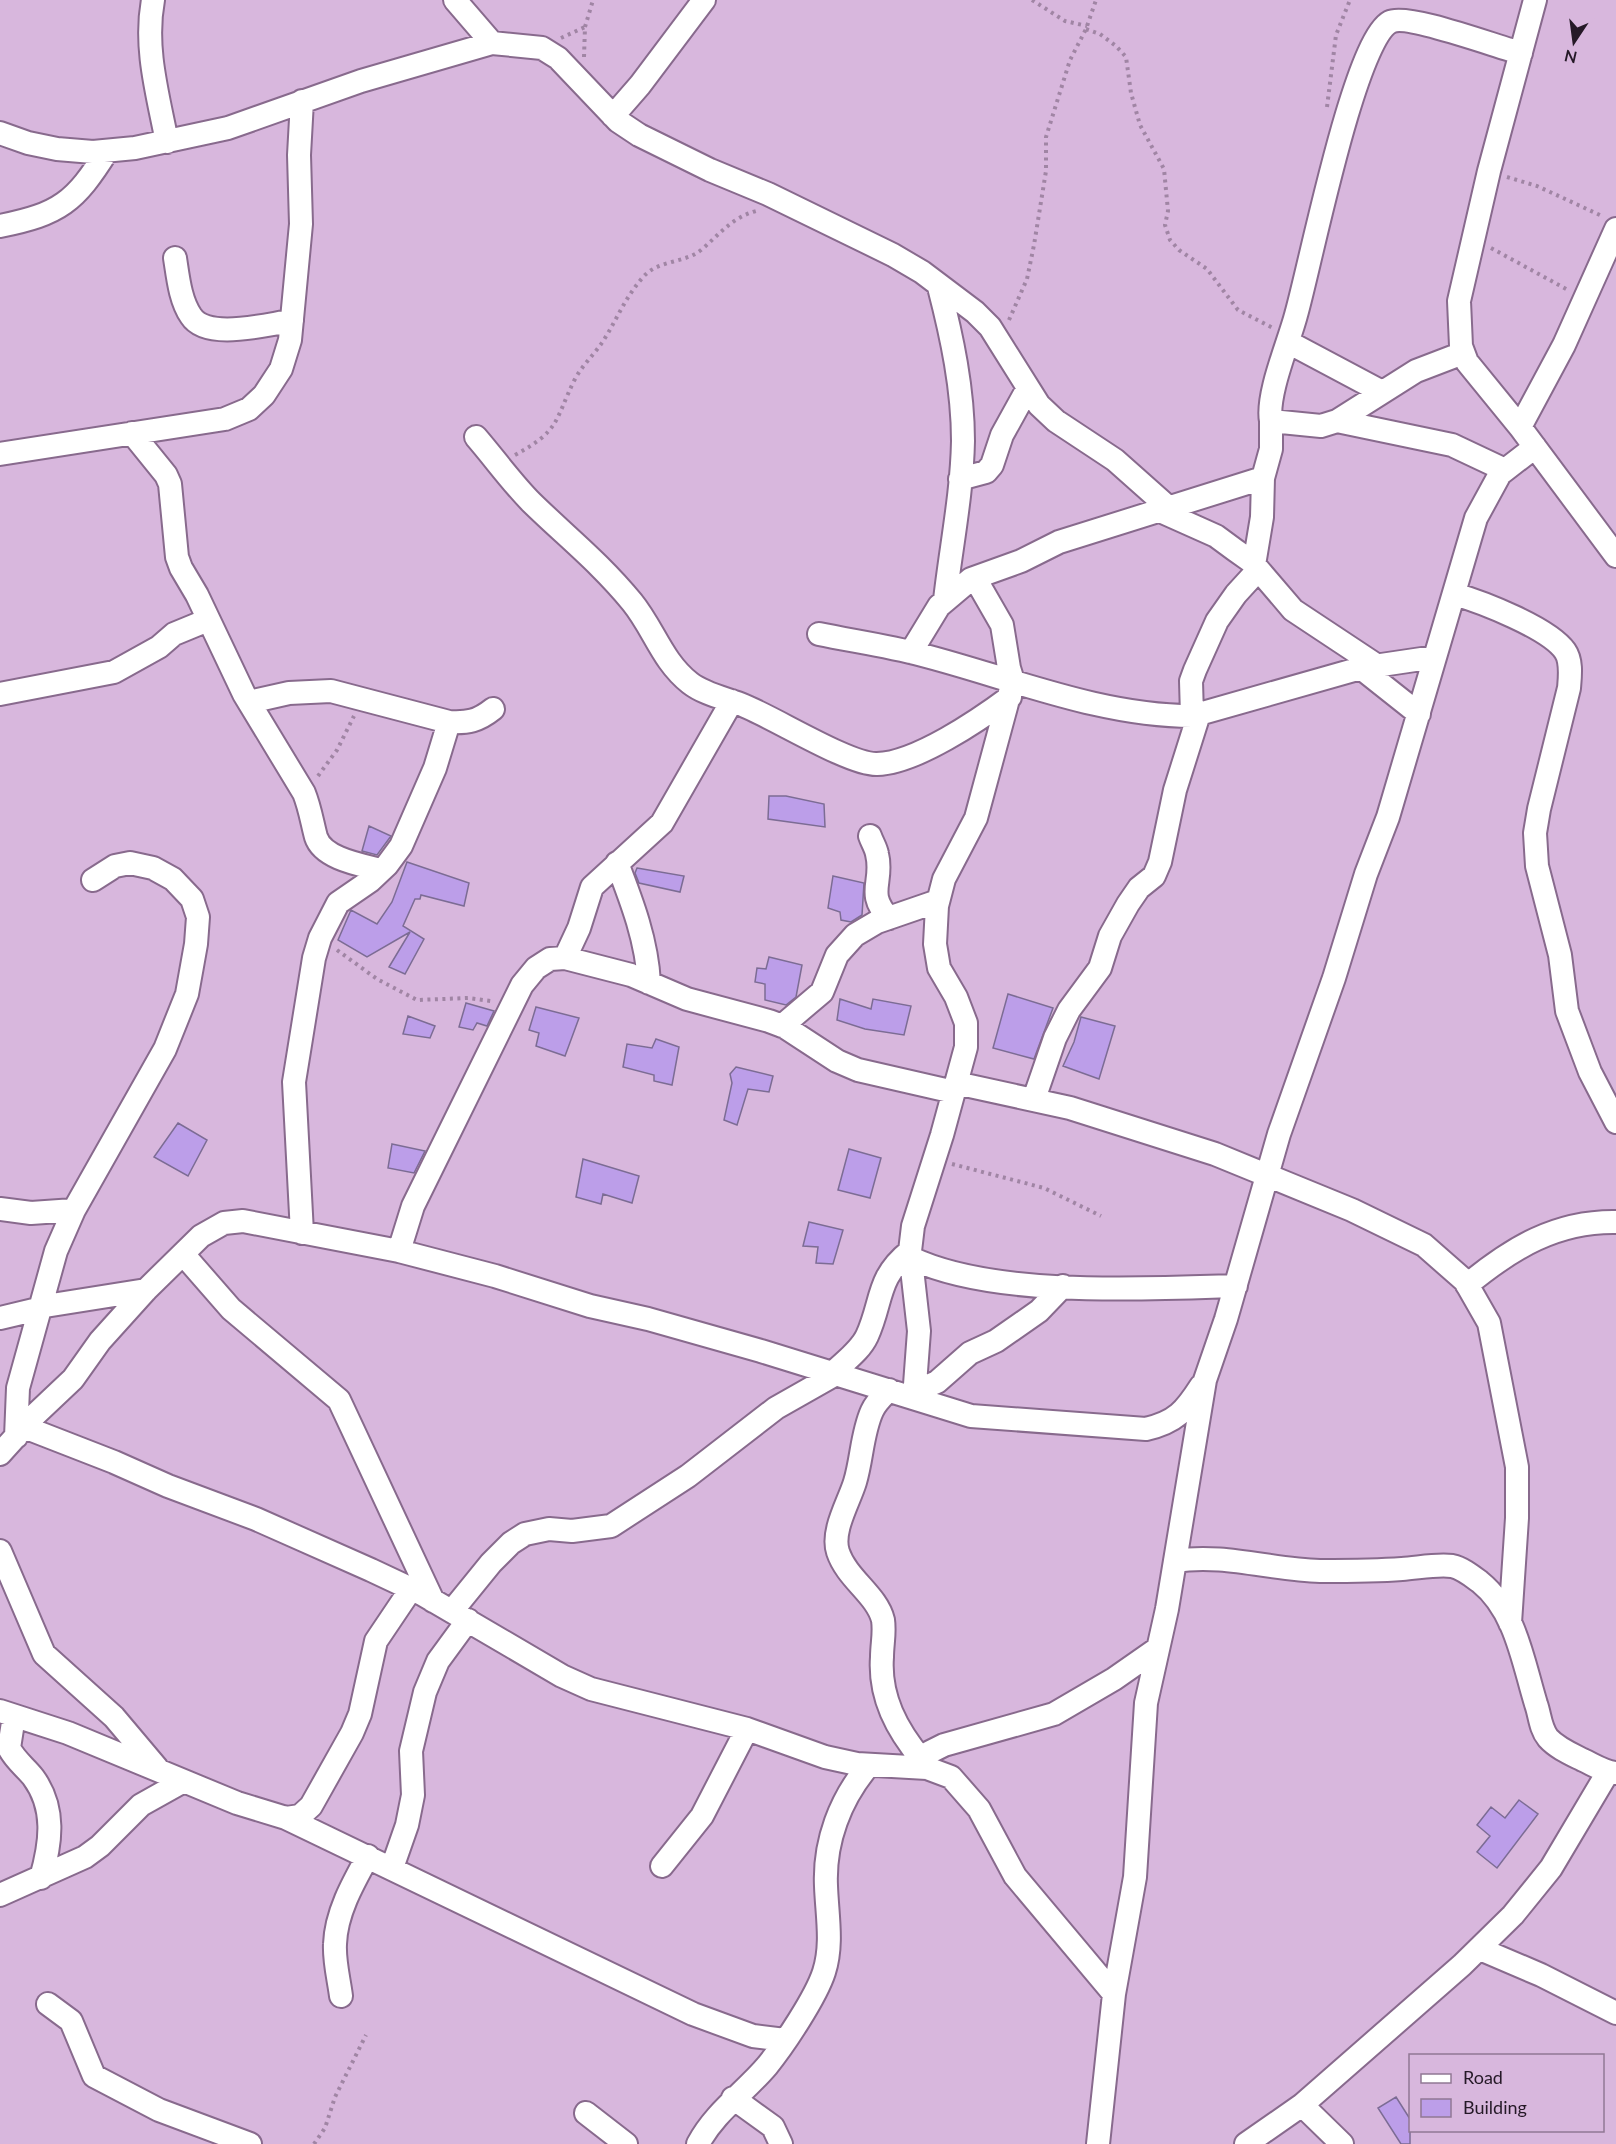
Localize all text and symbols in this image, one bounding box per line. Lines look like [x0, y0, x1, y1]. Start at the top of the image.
north arrow [1544, 12, 1604, 72]
text: N [1562, 46, 1579, 68]
legend [1409, 2054, 1604, 2132]
text: Road [1463, 2066, 1503, 2088]
text: Building [1463, 2096, 1527, 2118]

